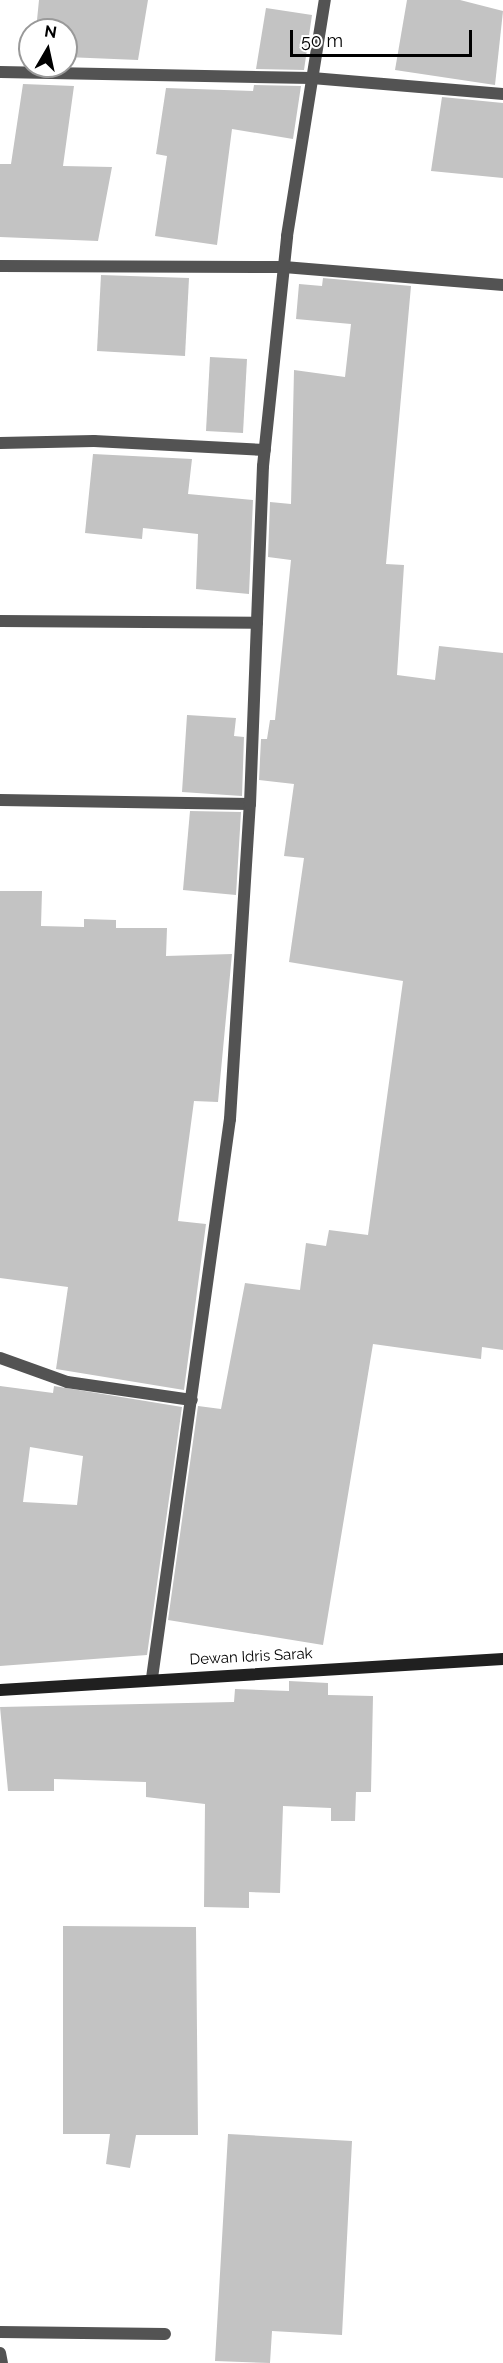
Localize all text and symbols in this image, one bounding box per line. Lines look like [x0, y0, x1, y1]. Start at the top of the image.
north arrow [18, 18, 78, 78]
scale bar [293, 18, 474, 56]
text: N [43, 21, 58, 42]
text: 50 m [301, 30, 343, 51]
street label: Dewan Idris Sarak [189, 1645, 313, 1669]

